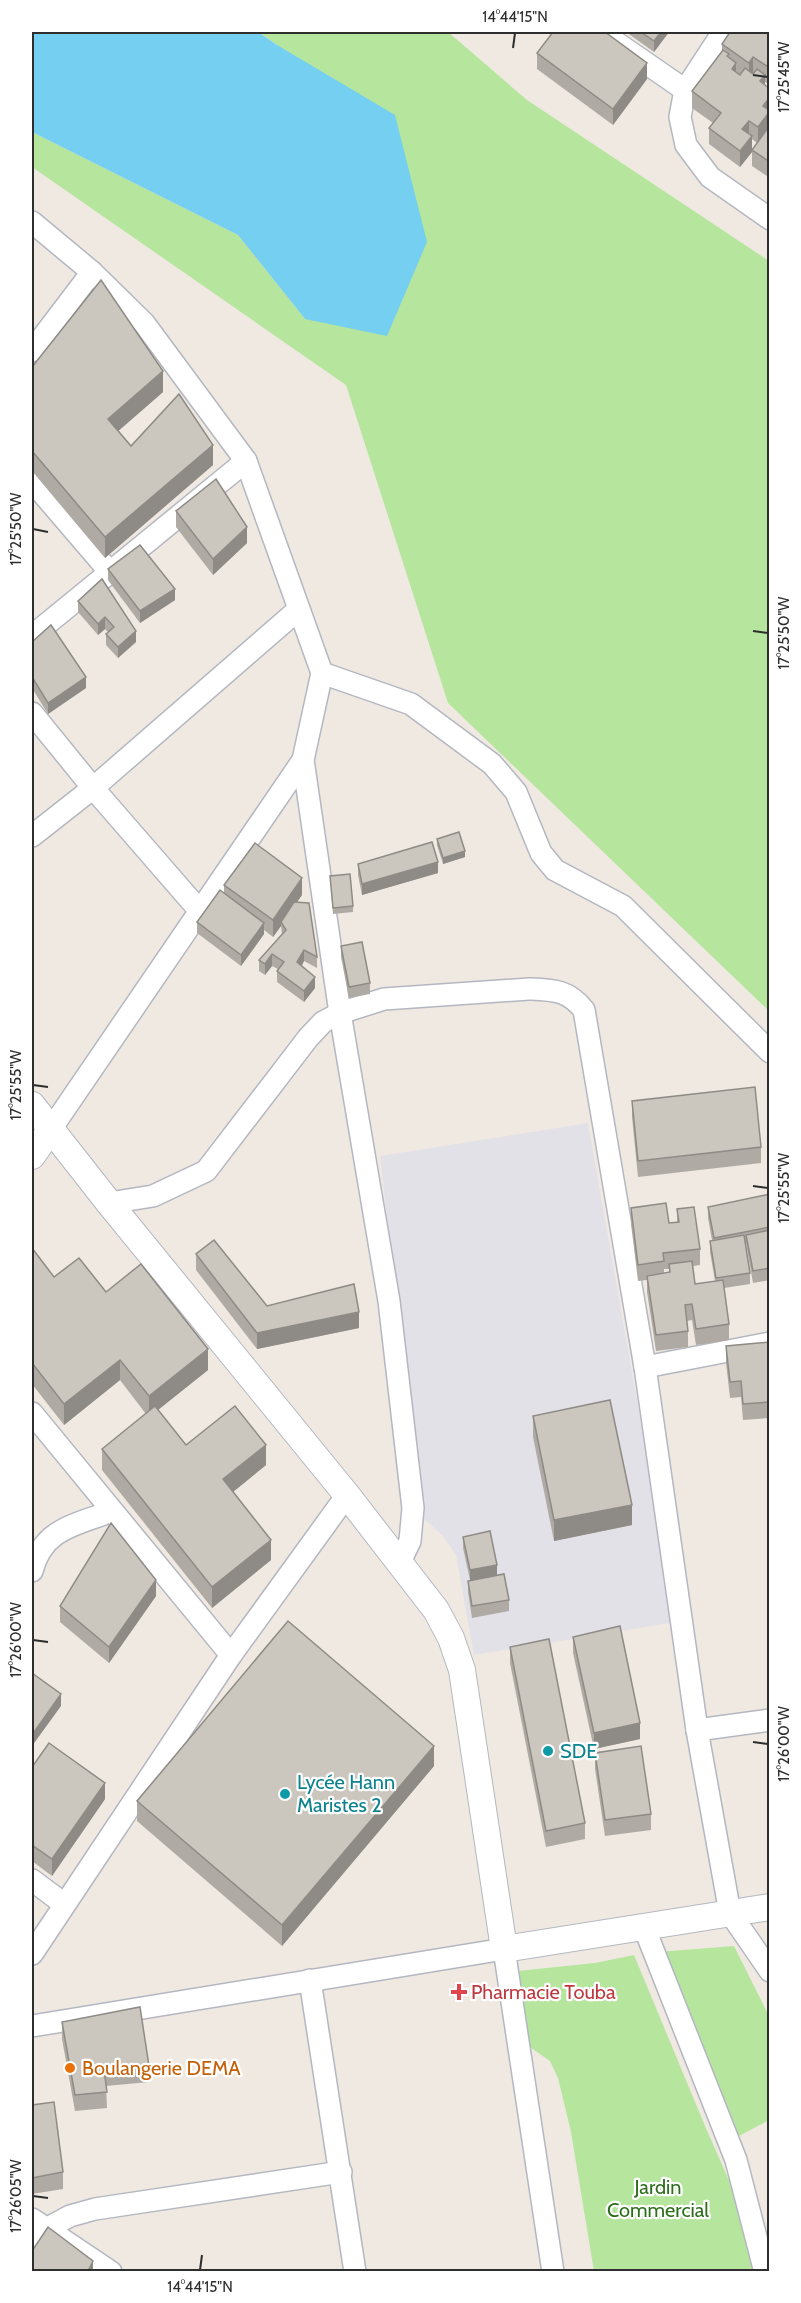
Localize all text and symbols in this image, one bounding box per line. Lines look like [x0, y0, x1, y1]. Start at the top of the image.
text: 14°44'15"N [482, 8, 548, 26]
text: 17°25'45"W [775, 41, 793, 112]
text: 17°25'50"W [7, 492, 25, 565]
text: 17°25'50"W [775, 596, 793, 669]
text: 17°25'55"W [7, 1049, 25, 1120]
text: 17°25'55"W [775, 1152, 793, 1223]
text: 17°26'00"W [7, 1601, 25, 1678]
text: 17°26'00"W [775, 1705, 793, 1782]
place label: SDE [560, 1739, 597, 1763]
marker: SDE [541, 1744, 555, 1758]
place label: Lycée Hann Maristes 2 [297, 1770, 395, 1817]
marker: Lycée Hann Maristes 2 [278, 1787, 292, 1801]
place label: Pharmacie Touba [471, 1980, 616, 2004]
marker: Pharmacie Touba [452, 1985, 466, 1999]
place label: Boulangerie DEMA [82, 2056, 241, 2080]
marker: Boulangerie DEMA [63, 2061, 77, 2075]
text: 17°26'05"W [7, 2159, 25, 2233]
park label: Jardin Commercial [607, 2175, 709, 2222]
text: 14°44'15"N [167, 2278, 233, 2296]

